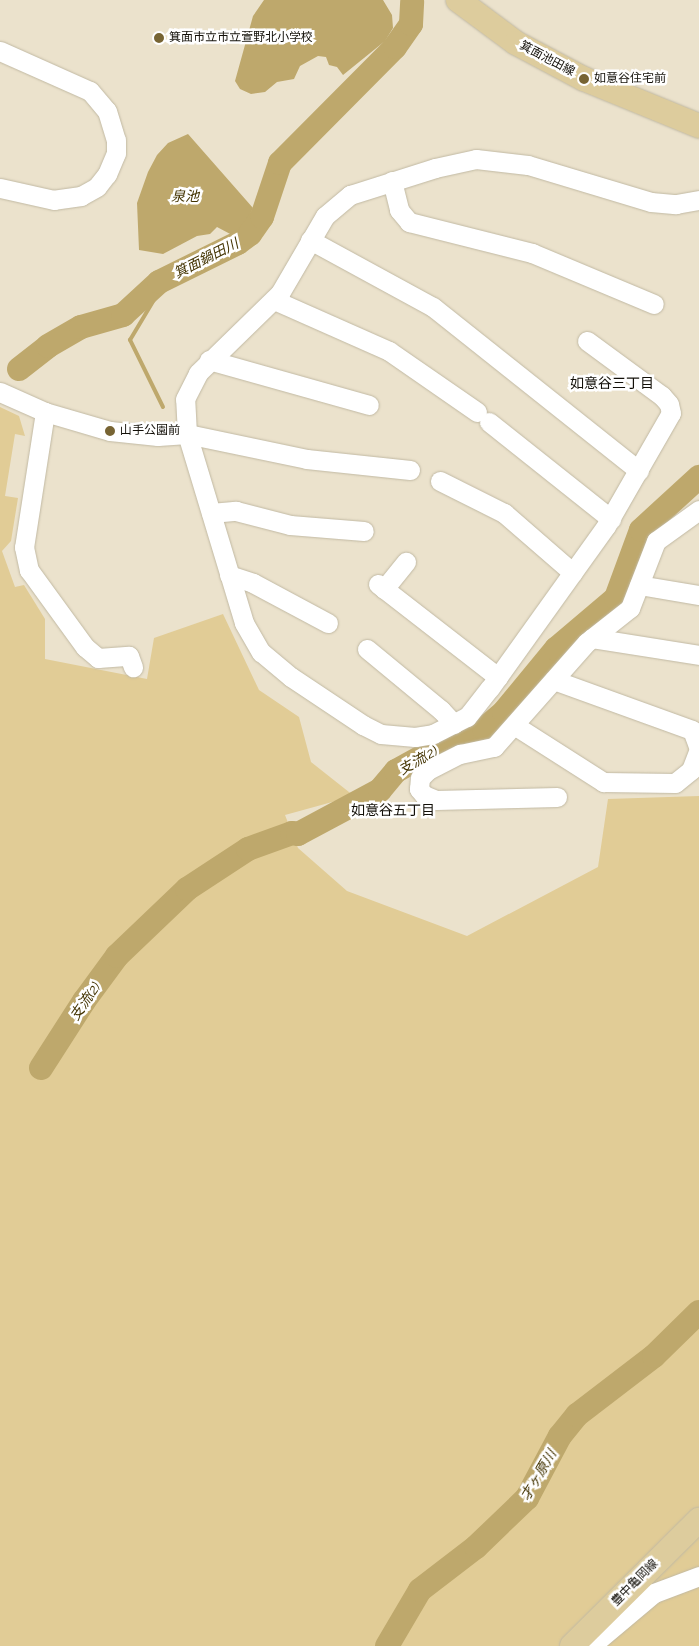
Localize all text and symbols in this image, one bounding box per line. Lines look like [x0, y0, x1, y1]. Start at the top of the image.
place label: 箕面市立市立萱野北小学校 [169, 31, 313, 45]
marker: 箕面市立市立萱野北小学校 [153, 32, 165, 44]
street label: 箕面池田線 [517, 39, 577, 79]
place label: 如意谷住宅前 [594, 72, 666, 86]
marker: 如意谷住宅前 [578, 73, 590, 85]
water label: 泉池 [171, 188, 199, 204]
water label: 箕面鍋田川 [171, 235, 241, 281]
district label: 如意谷三丁目 [570, 375, 654, 391]
place label: 山手公園前 [120, 424, 180, 438]
marker: 山手公園前 [104, 425, 116, 437]
water label: 支流(2) [395, 742, 441, 778]
district label: 如意谷五丁目 [351, 802, 435, 818]
water label: 支流(2) [66, 979, 104, 1023]
water label: 才ヶ原川 [516, 1447, 560, 1503]
street label: 豊中亀岡線 [609, 1557, 661, 1609]

